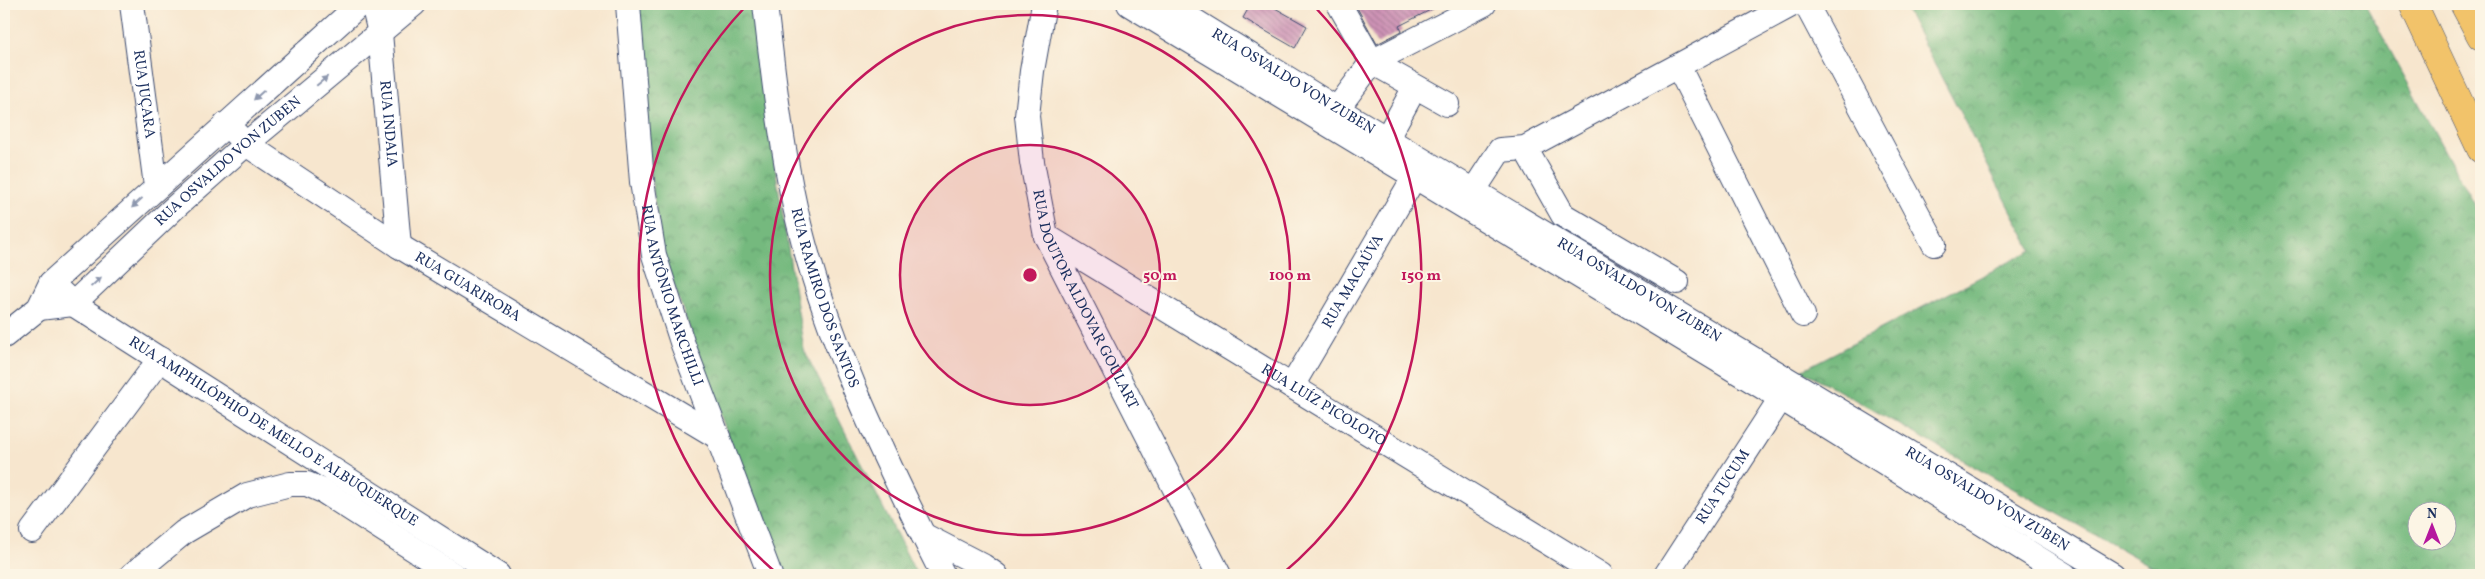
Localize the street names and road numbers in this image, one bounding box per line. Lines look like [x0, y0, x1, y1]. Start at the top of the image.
street label: RUA OSVALDO VON ZUBEN [1207, 23, 1379, 140]
street label: RUA JUÇARA [128, 49, 160, 140]
street label: RUA INDAIA [374, 80, 402, 168]
street label: RUA OSVALDO VON ZUBEN [150, 92, 306, 231]
street label: RUA DOUTOR ALDOVAR GOULART [1027, 188, 1143, 413]
street label: RUA ANTÔNIO MARCHILLI [635, 203, 708, 389]
street label: RUA RAMIRO DOS SANTOS [785, 206, 864, 391]
street label: RUA MACAÚVA [1317, 230, 1389, 333]
street label: RUA OSVALDO VON ZUBEN [1553, 233, 1725, 348]
street label: RUA GUARIROBA [410, 247, 525, 327]
street label: RUA AMPHILÓPHIO DE MELLO E ALBUQUERQUE [124, 332, 422, 532]
street label: RUA LUÍZ PICOLOTO [1257, 359, 1390, 452]
street label: RUA OSVALDO VON ZUBEN [1901, 442, 2073, 557]
street label: RUA TUCUM [1691, 445, 1755, 529]

